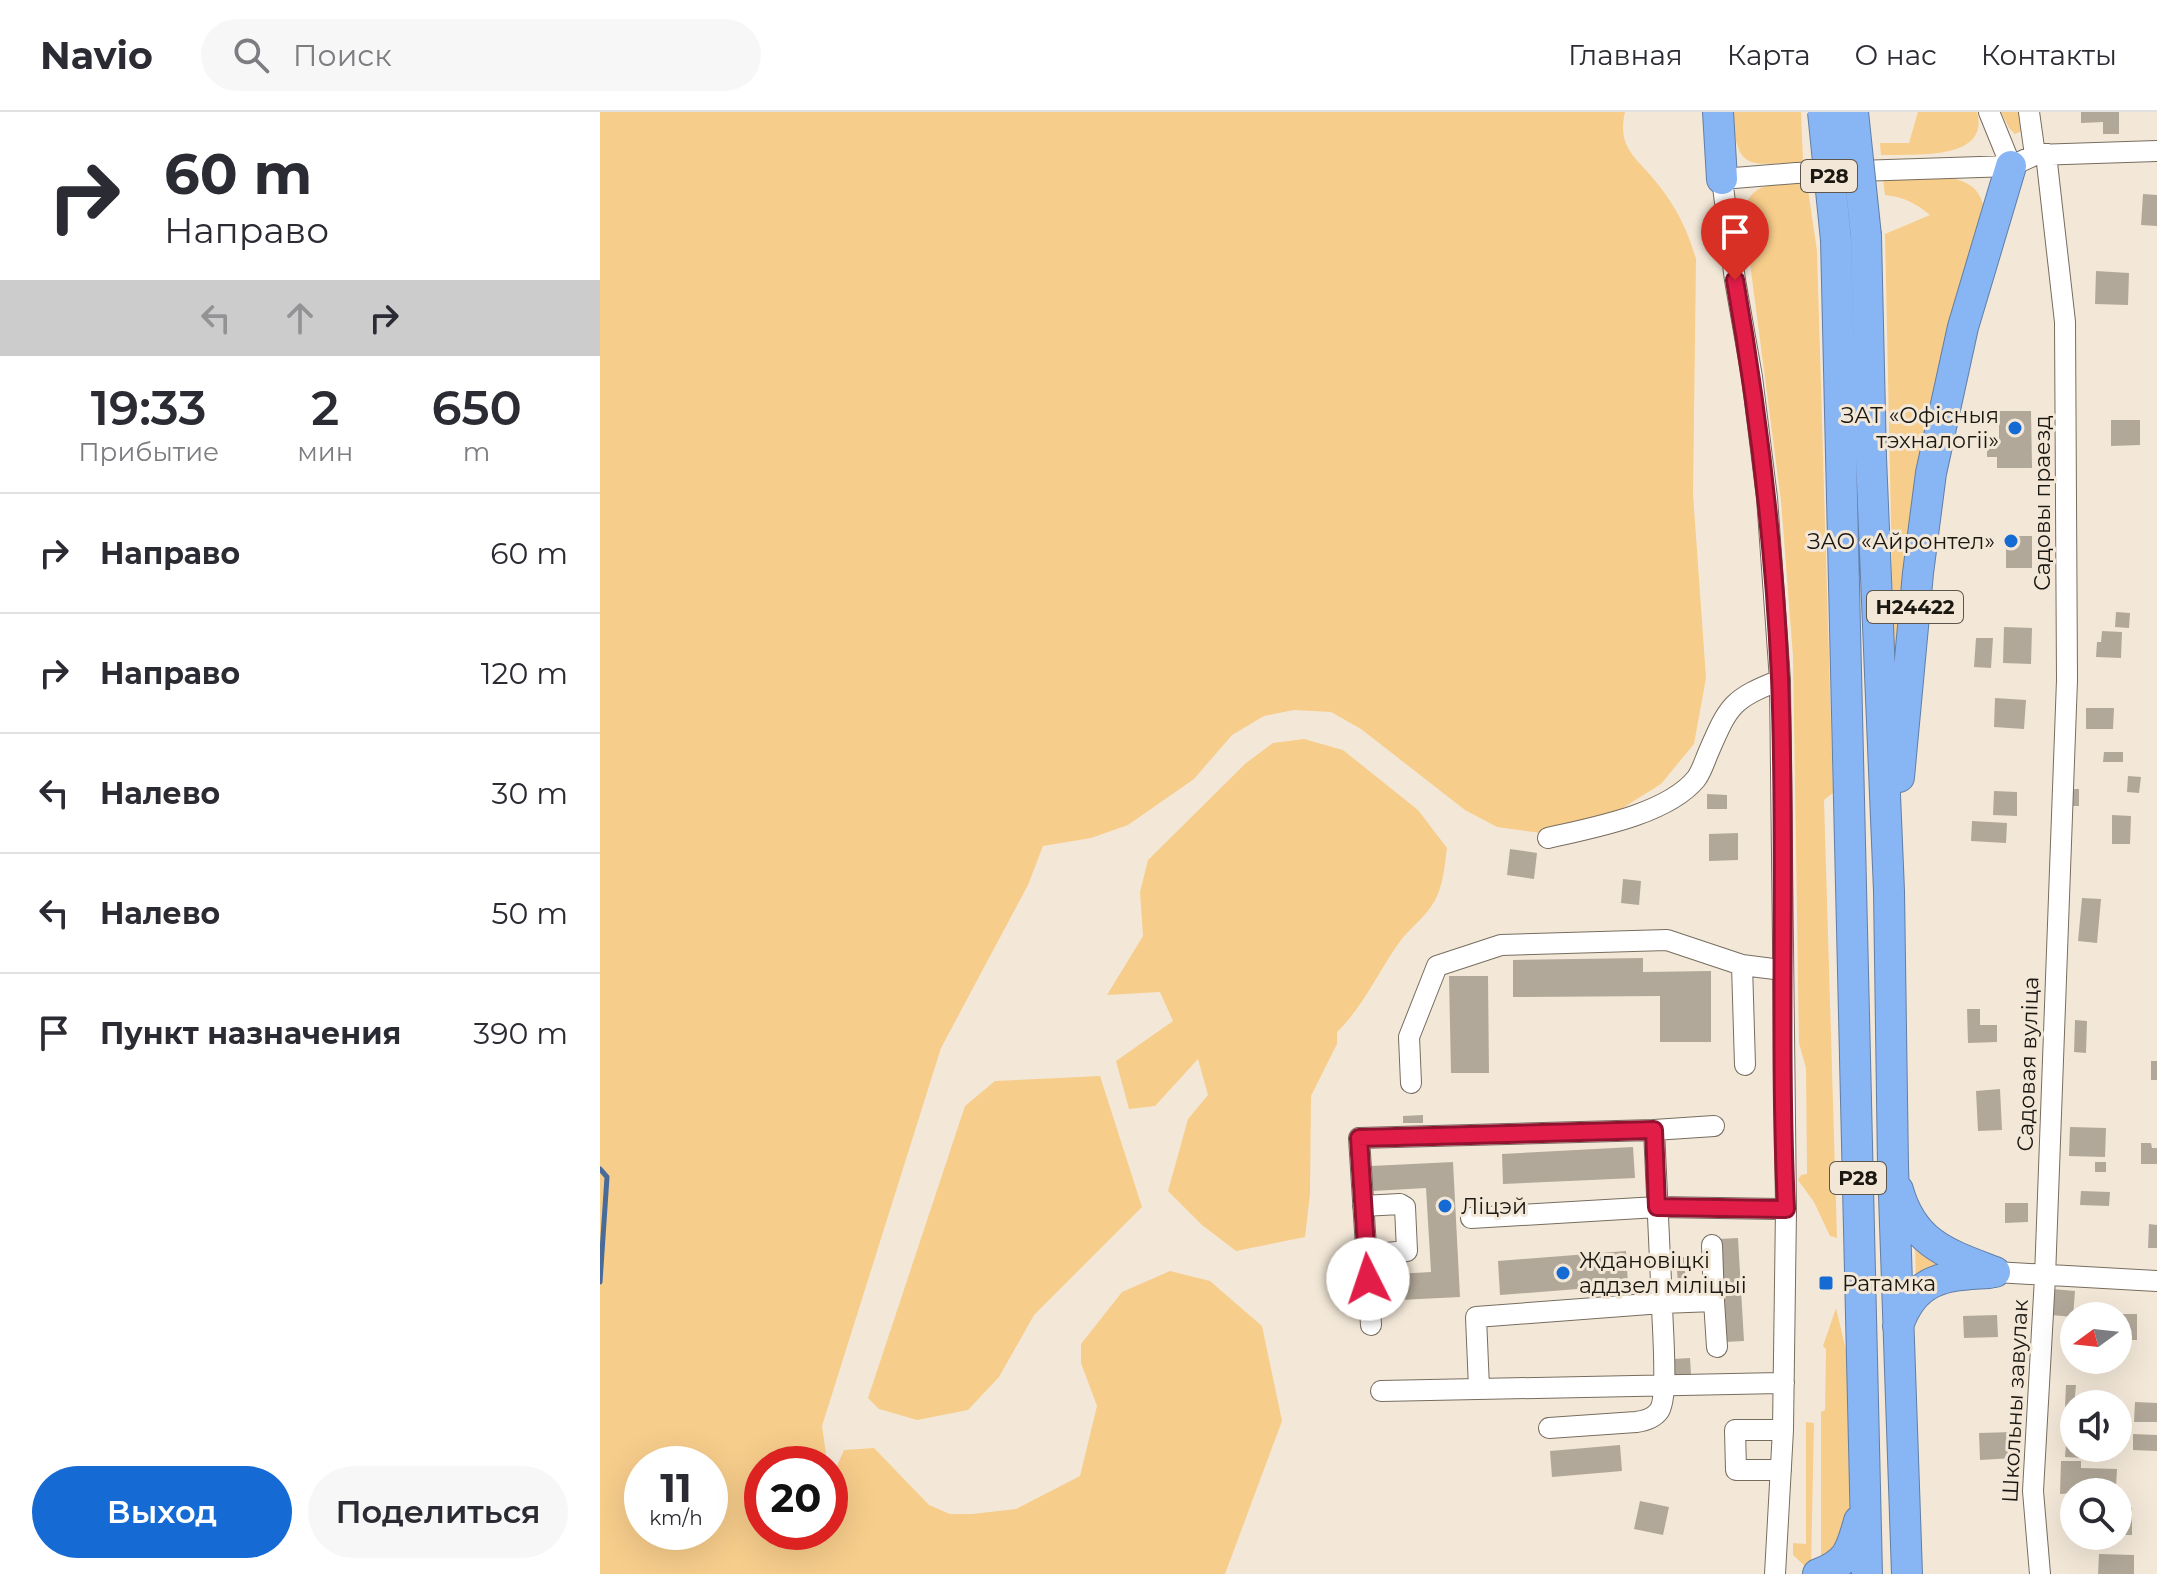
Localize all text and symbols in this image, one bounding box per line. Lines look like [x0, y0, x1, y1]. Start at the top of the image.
search box [201, 19, 761, 91]
text: Navio [40, 32, 153, 79]
icon: search [229, 33, 273, 77]
text: Поиск [293, 37, 392, 74]
text: Главная [1568, 38, 1683, 72]
text: Карта [1727, 38, 1811, 72]
text: О нас [1855, 38, 1937, 72]
text: Контакты [1981, 38, 2117, 72]
text: 60 m [164, 140, 312, 208]
icon: right [32, 144, 136, 248]
road number: Р28 [1801, 160, 1857, 192]
pin [1701, 198, 1769, 280]
text: Направо [164, 208, 329, 252]
icon: arrive [1713, 210, 1757, 254]
icon: left [194, 296, 238, 340]
icon: ahead [278, 296, 322, 340]
icon: right [362, 296, 406, 340]
text: 19:33 [91, 379, 207, 437]
text: 2 [311, 379, 339, 437]
text: 650 [431, 379, 522, 437]
place label: ЗАТ «Офісныя тэхналогіі» [1841, 402, 1999, 454]
street label: Садовы праезд [2029, 415, 2056, 591]
marker: ЗАТ «Офісныя тэхналогіі» [2006, 419, 2024, 437]
text: Прибытие [78, 436, 219, 468]
text: мин [297, 436, 353, 468]
text: m [463, 436, 490, 468]
place label: ЗАО «Айронтел» [1807, 528, 1995, 555]
icon: right [32, 531, 76, 575]
marker: ЗАО «Айронтел» [2002, 532, 2020, 550]
text: Направо [100, 535, 240, 572]
text: 60 m [490, 535, 568, 572]
road number: Н24422 [1867, 591, 1963, 623]
icon: right [32, 651, 76, 695]
text: Направо [100, 655, 240, 692]
text: 120 m [481, 655, 568, 692]
icon: left [32, 771, 76, 815]
text: Налево [100, 775, 220, 812]
text: 30 m [492, 775, 568, 812]
icon: left [32, 891, 76, 935]
text: Налево [100, 895, 220, 932]
text: 50 m [491, 895, 568, 932]
street label: Садовая вуліца [2011, 976, 2045, 1152]
icon: arrive [32, 1011, 76, 1055]
text: Пункт назначения [100, 1015, 401, 1052]
text: 390 m [473, 1015, 568, 1052]
road number: Р28 [1830, 1162, 1886, 1194]
place label: Ліцэй [1461, 1193, 1527, 1220]
marker: Ліцэй [1436, 1197, 1454, 1215]
position arrow [1326, 1237, 1410, 1321]
place label: Ждановіцкі аддзел міліцыі [1579, 1247, 1747, 1299]
marker: Ждановіцкі аддзел міліцыі [1554, 1264, 1572, 1282]
place label: Ратамка [1842, 1270, 1936, 1297]
marker: Ратамка [1817, 1274, 1835, 1292]
street label: Школьны завулак [1996, 1298, 2034, 1503]
north arrow [2060, 1302, 2132, 1374]
map controls [2060, 1302, 2132, 1550]
button: sound [2060, 1390, 2132, 1462]
speed limit sign: 20 [744, 1446, 848, 1550]
text: 11 [660, 1463, 692, 1512]
button: Выход [32, 1466, 292, 1558]
button: Поделиться [308, 1466, 568, 1558]
button: search [2060, 1478, 2132, 1550]
text: km/h [649, 1506, 703, 1530]

